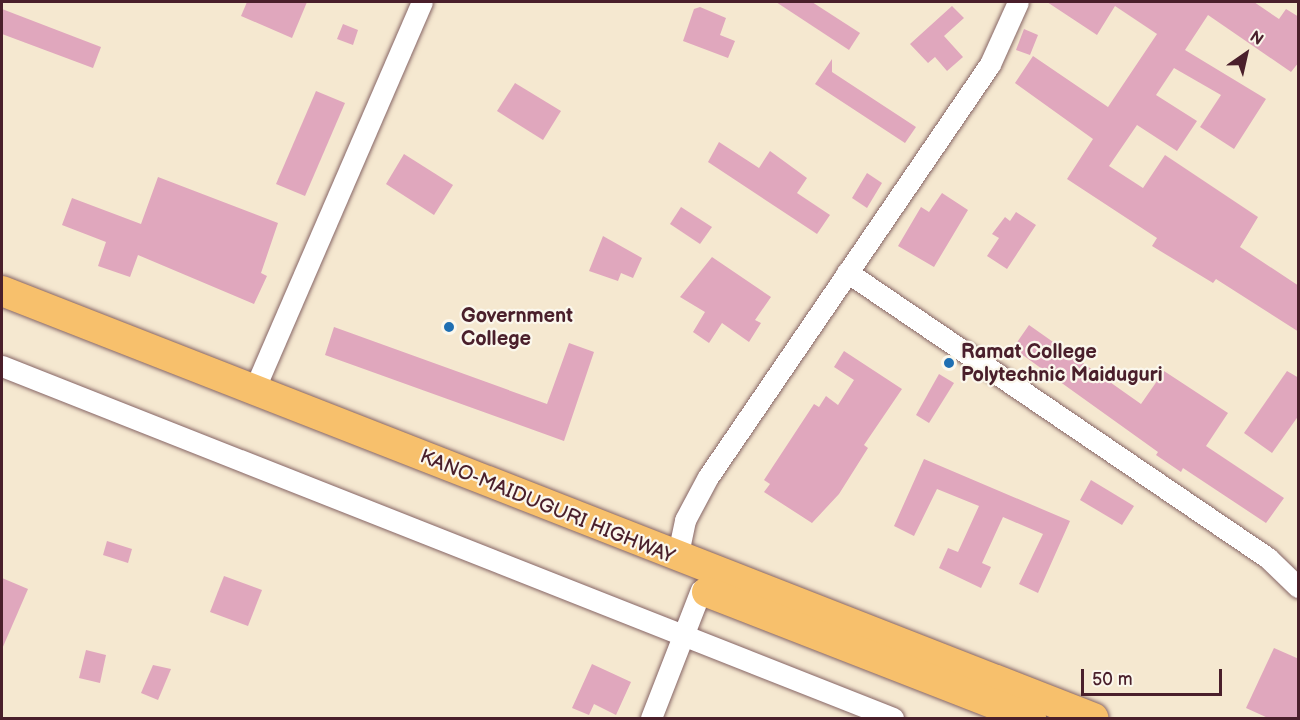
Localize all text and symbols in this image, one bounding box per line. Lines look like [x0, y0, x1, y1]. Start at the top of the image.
north arrow [1216, 24, 1276, 84]
text: N [1246, 27, 1267, 50]
place label: Government College [461, 304, 573, 351]
marker: Government College [442, 320, 456, 334]
place label: Ramat College Polytechnic Maiduguri [961, 340, 1163, 387]
marker: Ramat College Polytechnic Maiduguri [942, 356, 956, 370]
street label: KANO-MAIDUGURI HIGHWAY [416, 445, 678, 569]
scale bar [1084, 657, 1225, 695]
text: 50 m [1092, 669, 1133, 690]

